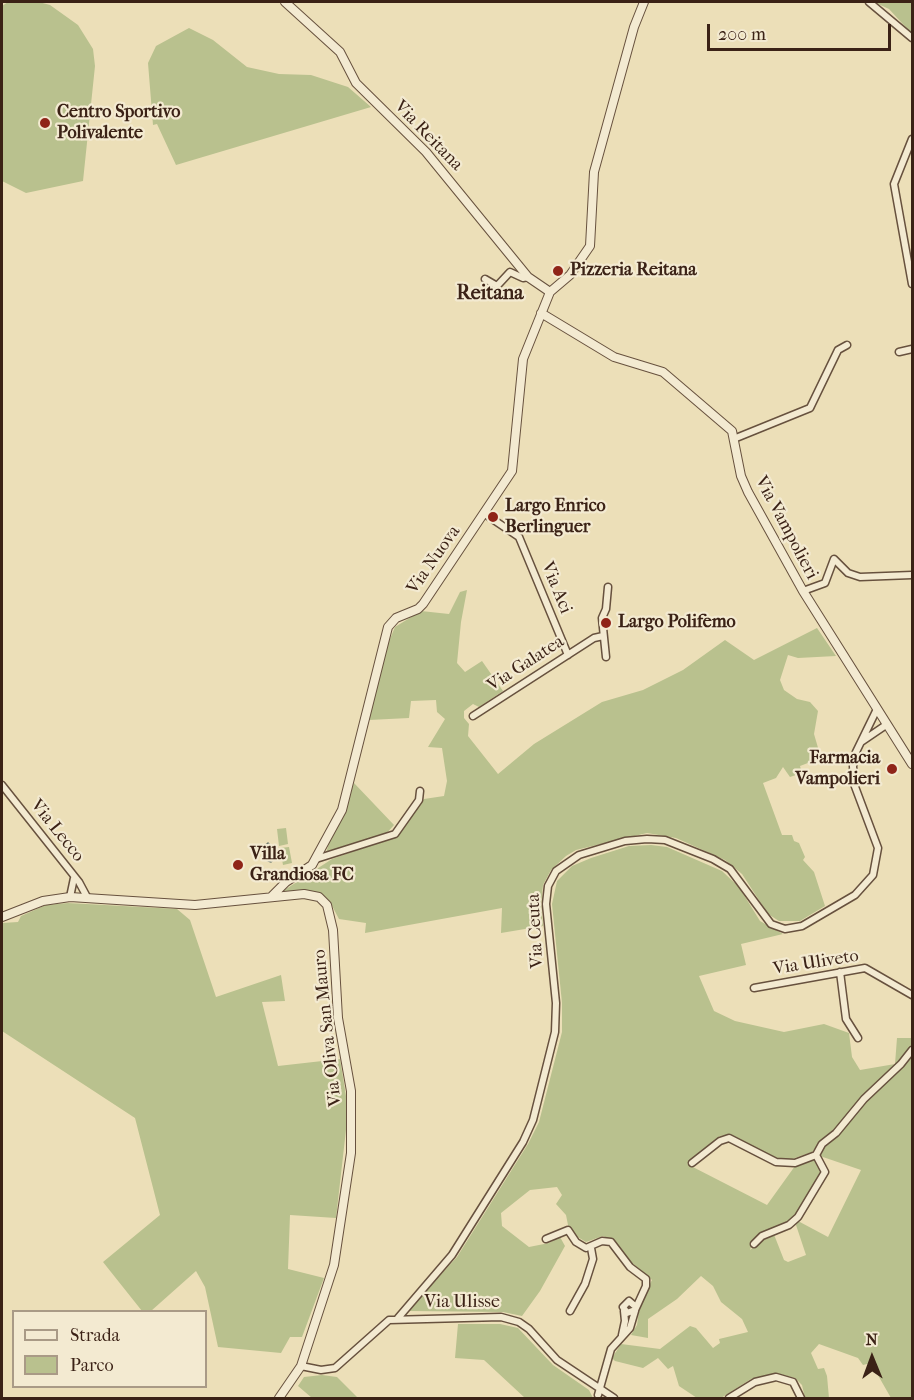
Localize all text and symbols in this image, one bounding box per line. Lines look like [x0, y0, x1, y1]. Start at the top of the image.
scale bar [710, 12, 894, 50]
text: 200 m [718, 24, 766, 45]
street label: Via Reitana [389, 96, 467, 176]
place label: Centro Sportivo Polivalente [57, 102, 180, 144]
marker: Centro Sportivo Polivalente [38, 116, 52, 130]
place label: Pizzeria Reitana [570, 260, 697, 282]
marker: Pizzeria Reitana [551, 264, 565, 278]
district label: Reitana [456, 282, 524, 306]
street label: Via Vampolieri [750, 473, 822, 583]
place label: Largo Enrico Berlinguer [505, 496, 606, 538]
marker: Largo Enrico Berlinguer [486, 510, 500, 524]
street label: Via Nuova [403, 522, 465, 598]
street label: Via Aci [536, 559, 576, 617]
place label: Largo Polifemo [618, 612, 736, 634]
marker: Largo Polifemo [599, 616, 613, 630]
street label: Via Galatea [484, 631, 568, 697]
place label: Farmacia Vampolieri [795, 748, 880, 790]
marker: Farmacia Vampolieri [885, 762, 899, 776]
street label: Via Lecco [25, 795, 89, 867]
place label: Villa Grandiosa FC [250, 844, 354, 886]
marker: Villa Grandiosa FC [231, 858, 245, 872]
street label: Via Ceuta [523, 893, 549, 969]
street label: Via Uliveto [772, 946, 860, 980]
street label: Via Oliva San Mauro [309, 948, 347, 1108]
street label: Via Ulisse [424, 1292, 500, 1314]
legend [12, 1310, 207, 1388]
text: Strada [70, 1325, 120, 1346]
north arrow [842, 1328, 902, 1388]
text: N [865, 1330, 878, 1349]
text: Parco [70, 1355, 114, 1376]

